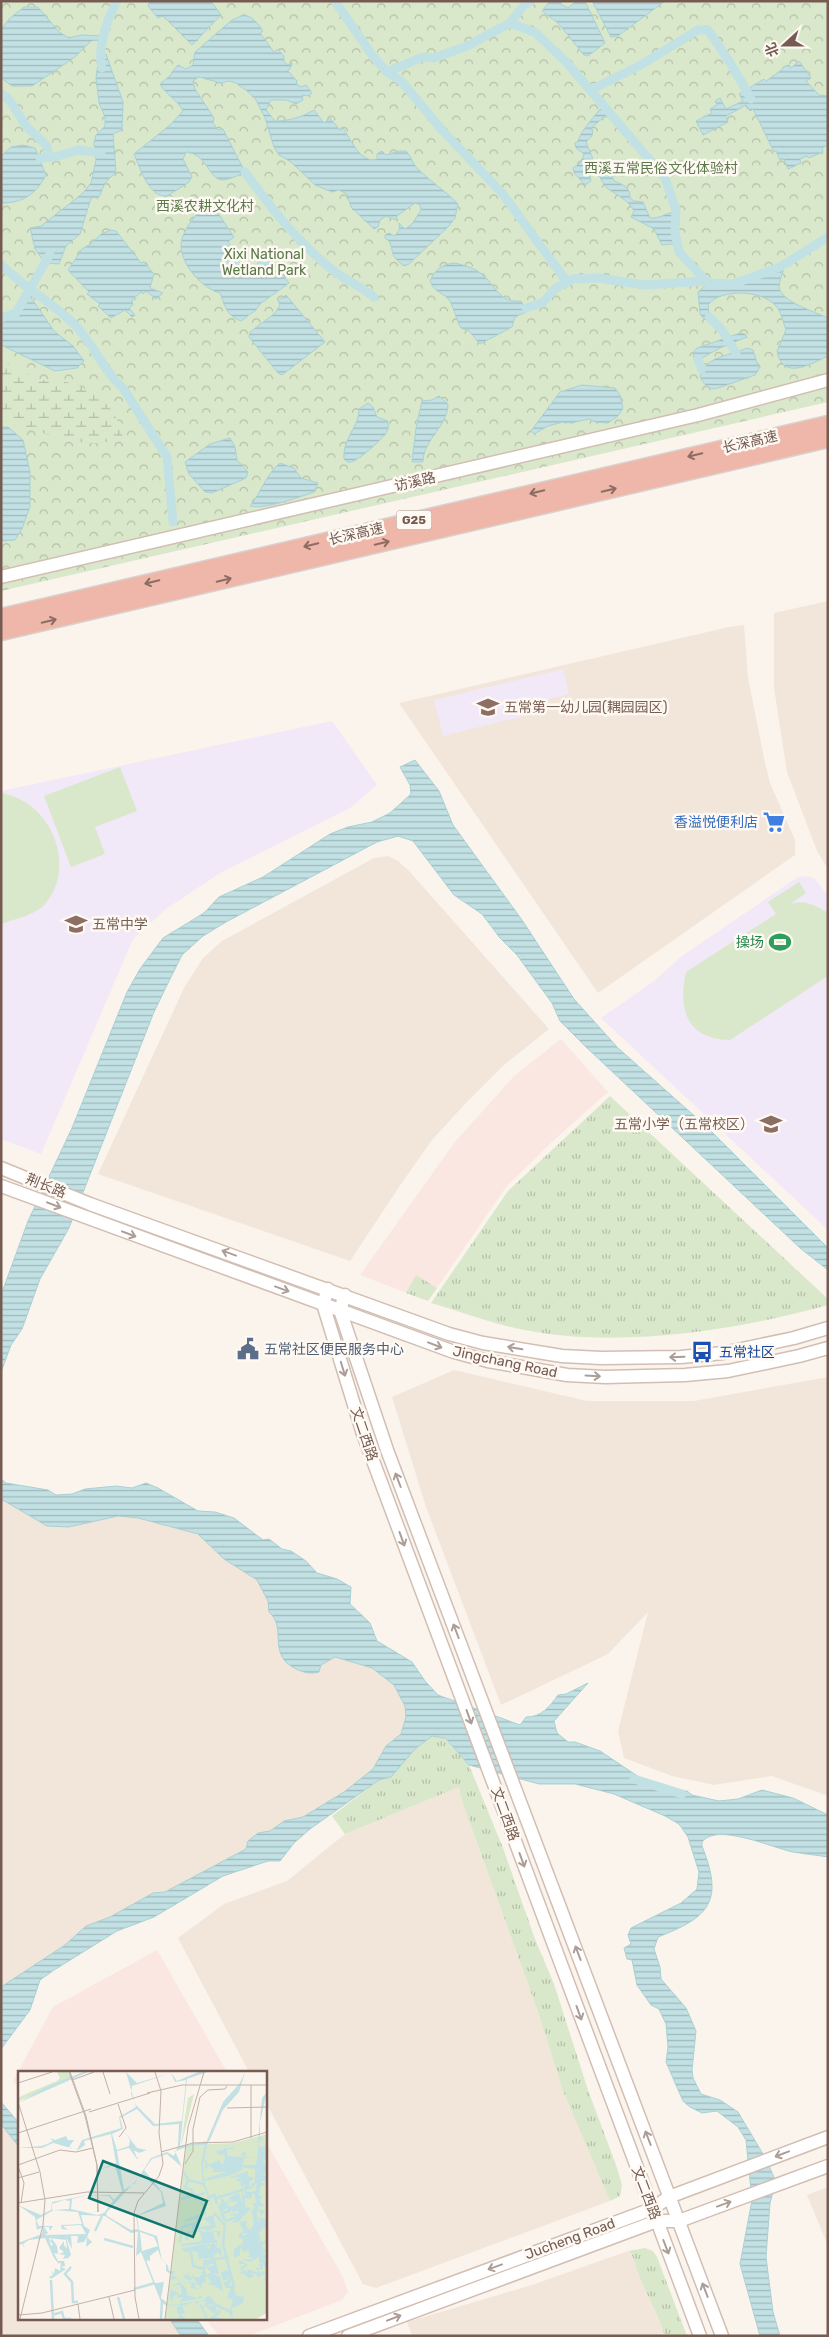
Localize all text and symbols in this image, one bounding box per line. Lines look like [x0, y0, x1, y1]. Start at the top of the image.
north arrow [759, 20, 809, 70]
text: 北 [762, 40, 783, 59]
park label: 西溪五常民俗文化体验村 [584, 160, 738, 177]
park label: 西溪农耕文化村 [156, 198, 254, 215]
park label: Xixi National Wetland Park [222, 246, 307, 279]
street label: 长深高速 [721, 427, 779, 457]
one-way arrow [688, 451, 704, 460]
street label: 访溪路 [393, 469, 437, 495]
one-way arrow [600, 485, 616, 494]
one-way arrow [529, 488, 545, 497]
road number: G25 [396, 510, 432, 530]
street label: 长深高速 [327, 519, 385, 549]
one-way arrow [374, 538, 390, 547]
one-way arrow [303, 541, 319, 550]
one-way arrow [216, 575, 232, 584]
one-way arrow [145, 578, 161, 587]
one-way arrow [40, 616, 56, 625]
school or university icon: 五常第一幼儿园(耦园园区) [475, 694, 501, 720]
place label: 五常第一幼儿园(耦园园区) [504, 699, 668, 716]
supermarket icon: 香溢悦便利店 [761, 809, 787, 835]
place label: 香溢悦便利店 [674, 814, 758, 831]
school or university icon: 五常中学 [63, 911, 89, 937]
place label: 五常中学 [92, 916, 148, 933]
sports icon: 操场 [767, 929, 793, 955]
place label: 操场 [736, 934, 764, 951]
school or university icon: 五常小学（五常校区） [758, 1111, 784, 1137]
place label: 五常小学（五常校区） [614, 1116, 754, 1133]
street label: 荆长路 [23, 1170, 69, 1202]
one-way arrow [46, 1201, 61, 1210]
one-way arrow [121, 1230, 136, 1239]
one-way arrow [222, 1248, 237, 1257]
one-way arrow [274, 1285, 289, 1294]
public building icon: 五常社区便民服务中心 [235, 1336, 261, 1362]
bus stop icon: 五常社区 [689, 1339, 715, 1365]
place label: 五常社区便民服务中心 [264, 1341, 404, 1358]
one-way arrow [426, 1341, 442, 1350]
street label: Jingchang Road [451, 1343, 559, 1381]
one-way arrow [508, 1343, 524, 1353]
place label: 五常社区 [719, 1344, 775, 1361]
one-way arrow [669, 1352, 685, 1361]
one-way arrow [339, 1361, 348, 1376]
one-way arrow [585, 1372, 601, 1381]
street label: 文二西路 [347, 1405, 381, 1463]
one-way arrow [393, 1472, 402, 1488]
one-way arrow [398, 1531, 407, 1546]
one-way arrow [451, 1624, 460, 1639]
one-way arrow [465, 1709, 474, 1724]
street label: 文二西路 [487, 1785, 523, 1843]
one-way arrow [518, 1852, 527, 1868]
one-way arrow [573, 1946, 582, 1961]
one-way arrow [575, 2004, 584, 2020]
inset map [18, 2071, 266, 2320]
one-way arrow [643, 2131, 652, 2146]
one-way arrow [775, 2150, 790, 2159]
street label: 文二西路 [628, 2164, 664, 2222]
one-way arrow [716, 2199, 731, 2208]
street label: Jucheng Road [523, 2215, 617, 2263]
one-way arrow [662, 2239, 672, 2254]
one-way arrow [488, 2263, 503, 2272]
one-way arrow [699, 2283, 709, 2298]
one-way arrow [386, 2313, 401, 2323]

